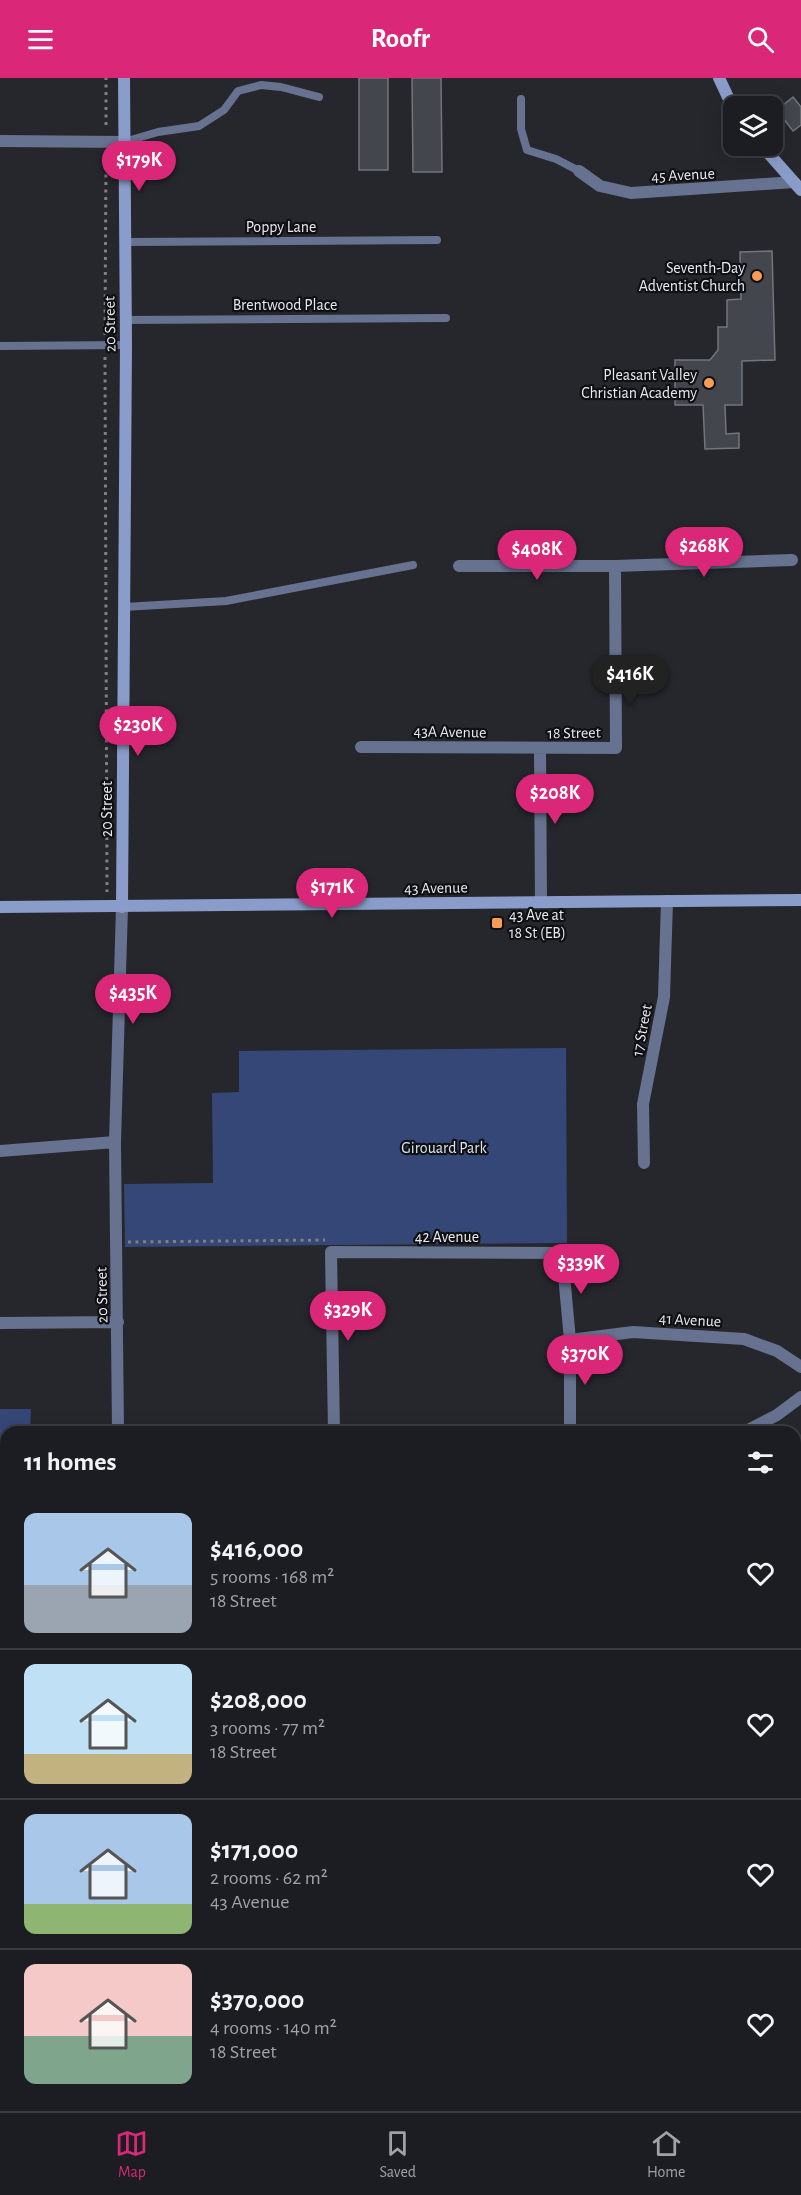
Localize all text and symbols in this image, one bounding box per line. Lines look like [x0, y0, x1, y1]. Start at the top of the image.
icon: menu [24, 23, 57, 56]
icon: search [744, 23, 777, 56]
text: Roofr [371, 25, 430, 52]
map controls [723, 96, 783, 156]
button: layers [723, 96, 783, 156]
pin: $179K [97, 141, 181, 192]
text: $179K [116, 150, 162, 170]
street label: 45 Avenue [651, 165, 715, 185]
street label: Poppy Lane [246, 219, 316, 236]
place label: Seventh-Day Adventist Church [639, 260, 745, 294]
marker: Seventh-Day Adventist Church [750, 269, 764, 283]
street label: 20 Street [102, 296, 118, 352]
street label: Brentwood Place [233, 297, 337, 313]
place label: Pleasant Valley Christian Academy [581, 367, 697, 402]
marker: Pleasant Valley Christian Academy [702, 376, 716, 390]
pin: $268K [662, 527, 746, 578]
pin: $408K [495, 530, 579, 581]
text: $268K [679, 536, 729, 556]
text: $408K [511, 539, 563, 559]
pin: $416K [588, 655, 672, 706]
text: $416K [606, 664, 654, 684]
pin: $230K [96, 706, 180, 757]
text: $230K [113, 715, 163, 735]
street label: 43A Avenue [413, 723, 487, 741]
street label: 18 Street [547, 725, 601, 741]
pin: $208K [513, 774, 597, 825]
street label: 20 Street [99, 781, 115, 837]
text: $208K [530, 783, 580, 803]
pin: $171K [290, 868, 374, 919]
text: $171K [310, 877, 354, 897]
street label: 43 Avenue [404, 879, 468, 897]
place label: 43 Ave at 18 St (EB) [509, 907, 566, 941]
marker: 43 Ave at 18 St (EB) [490, 916, 504, 930]
pin: $435K [91, 974, 175, 1025]
text: $435K [109, 983, 157, 1003]
street label: 17 Street [629, 1003, 655, 1057]
park label: Girouard Park [401, 1140, 487, 1156]
street label: 42 Avenue [415, 1229, 479, 1245]
pin: $339K [539, 1244, 623, 1295]
text: $339K [557, 1253, 605, 1273]
street label: 20 Street [94, 1267, 110, 1323]
pin: $329K [306, 1291, 390, 1342]
text: $329K [324, 1300, 372, 1320]
street label: 41 Avenue [658, 1310, 722, 1330]
pin: $370K [543, 1335, 627, 1386]
text: $370K [561, 1344, 609, 1364]
icon: filters [744, 1446, 777, 1479]
text: 11 homes [24, 1449, 116, 1475]
text: $416,000 [210, 1536, 303, 1562]
icon: home [72, 1537, 144, 1609]
icon: heart [744, 1557, 777, 1590]
text: 5 rooms · 168 m² [210, 1567, 334, 1587]
text: 18 Street [210, 1591, 277, 1611]
text: $208,000 [210, 1687, 307, 1713]
icon: home [72, 1688, 144, 1760]
icon: heart [744, 1708, 777, 1741]
text: 3 rooms · 77 m² [210, 1718, 325, 1738]
text: 18 Street [210, 1742, 277, 1762]
text: $171,000 [210, 1837, 298, 1863]
icon: home [72, 1838, 144, 1910]
icon: heart [744, 1858, 777, 1891]
text: 2 rooms · 62 m² [210, 1868, 328, 1888]
text: 43 Avenue [210, 1892, 289, 1912]
text: $370,000 [210, 1987, 304, 2013]
icon: home [72, 1988, 144, 2060]
icon: heart [744, 2008, 777, 2041]
text: 4 rooms · 140 m² [210, 2018, 337, 2038]
text: 18 Street [210, 2042, 277, 2062]
tab: Map [115, 2127, 148, 2182]
tab: Saved [379, 2127, 416, 2182]
tab: Home [647, 2127, 686, 2182]

